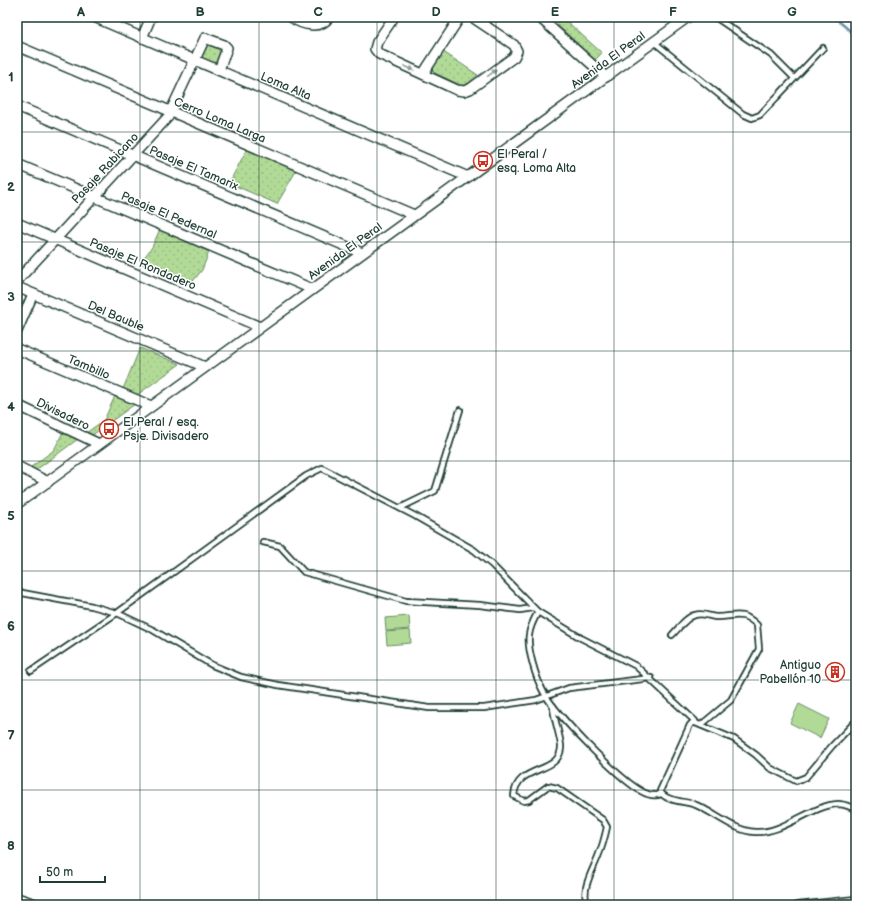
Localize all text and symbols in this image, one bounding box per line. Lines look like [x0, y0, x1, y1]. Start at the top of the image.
text: A [76, 4, 85, 20]
text: B [195, 4, 205, 20]
text: C [313, 4, 323, 20]
text: D [431, 4, 441, 20]
text: E [551, 4, 560, 20]
text: F [669, 4, 677, 20]
text: G [787, 4, 797, 20]
street label: Avenida El Peral [568, 29, 648, 92]
one-way arrow [403, 65, 414, 71]
text: 1 [8, 69, 14, 85]
street label: Loma Alta [258, 69, 314, 104]
one-way arrow [487, 69, 498, 77]
street label: Cerro Loma Larga [171, 94, 268, 147]
street label: Pasaje Rabicano [69, 130, 142, 207]
street label: Pasaje El Tamarix [147, 143, 241, 194]
place label: El Peral / esq. Loma Alta [497, 147, 576, 176]
bus stop icon: El Peral / esq. Loma Alta [472, 150, 494, 172]
text: 2 [7, 179, 15, 195]
street label: Pasaje El Pedernal [119, 189, 219, 242]
street label: Avenida El Peral [305, 220, 385, 283]
street label: Pasaje El Rondadero [87, 235, 199, 294]
text: 3 [7, 289, 15, 305]
street label: Del Bauble [85, 298, 146, 335]
street label: Tambillo [65, 352, 112, 383]
street label: Divisadero [34, 395, 92, 434]
text: 4 [7, 399, 15, 415]
place label: El Peral / esq. Psje. Divisadero [123, 415, 209, 444]
bus stop icon: El Peral / esq. Psje. Divisadero [98, 418, 120, 440]
text: 5 [7, 508, 15, 524]
text: 6 [7, 618, 15, 634]
place label: Antiguo Pabellón 10 [759, 658, 821, 687]
building icon: Antiguo Pabellón 10 [824, 661, 846, 683]
text: 7 [7, 728, 15, 744]
text: 8 [7, 838, 15, 854]
scale bar [40, 858, 105, 884]
text: 50 m [46, 865, 73, 880]

